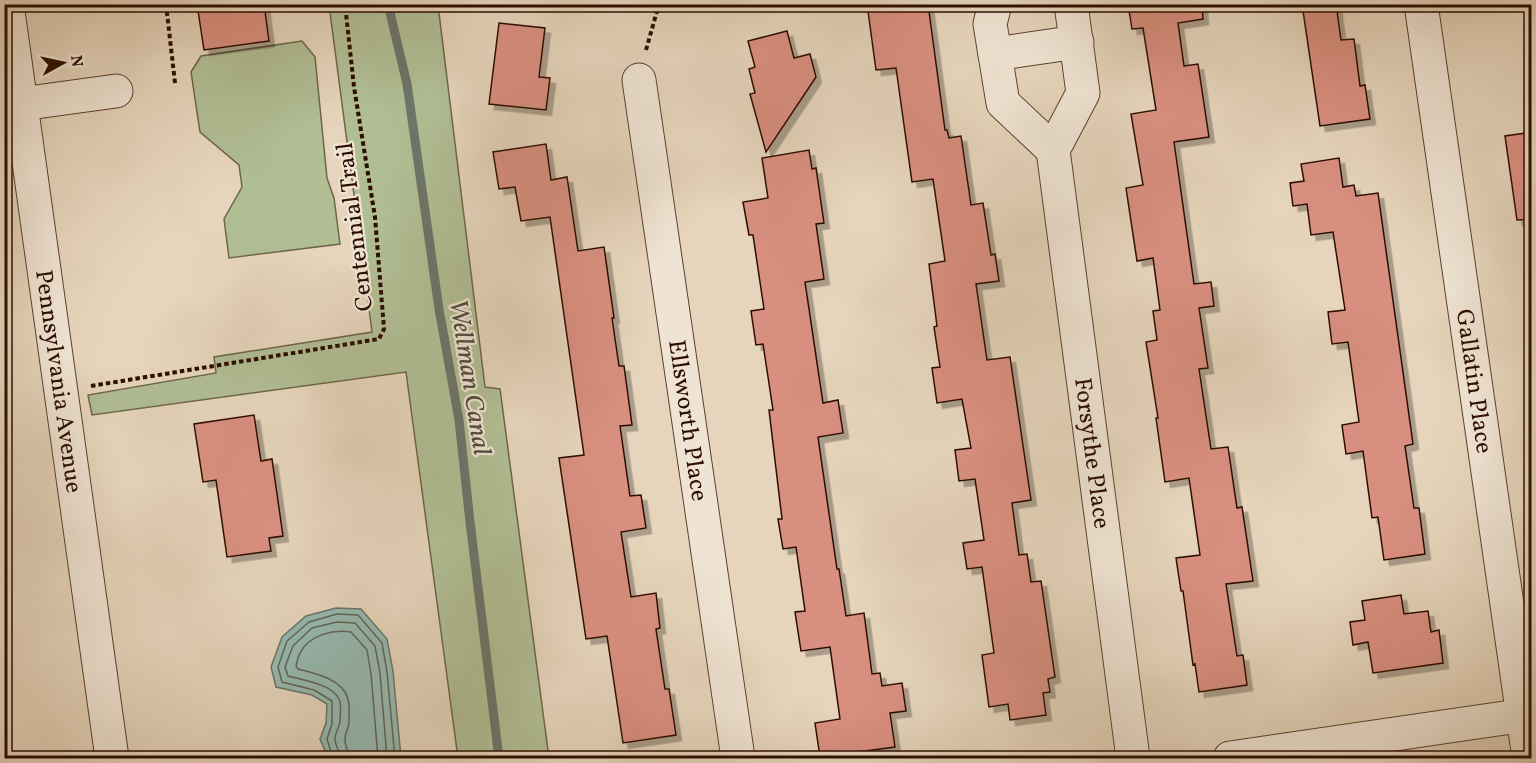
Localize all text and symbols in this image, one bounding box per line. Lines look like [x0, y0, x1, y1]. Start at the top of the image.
north arrow [33, 33, 93, 93]
text: N [64, 54, 88, 69]
street label: Centennial Trail [329, 141, 383, 313]
street label: Pennsylvania Avenue [25, 268, 90, 495]
water label: Wellman Canal [439, 297, 499, 458]
street label: Gallatin Place [1446, 307, 1500, 456]
street label: Ellsworth Place [658, 338, 715, 504]
street label: Forsythe Place [1064, 376, 1118, 531]

